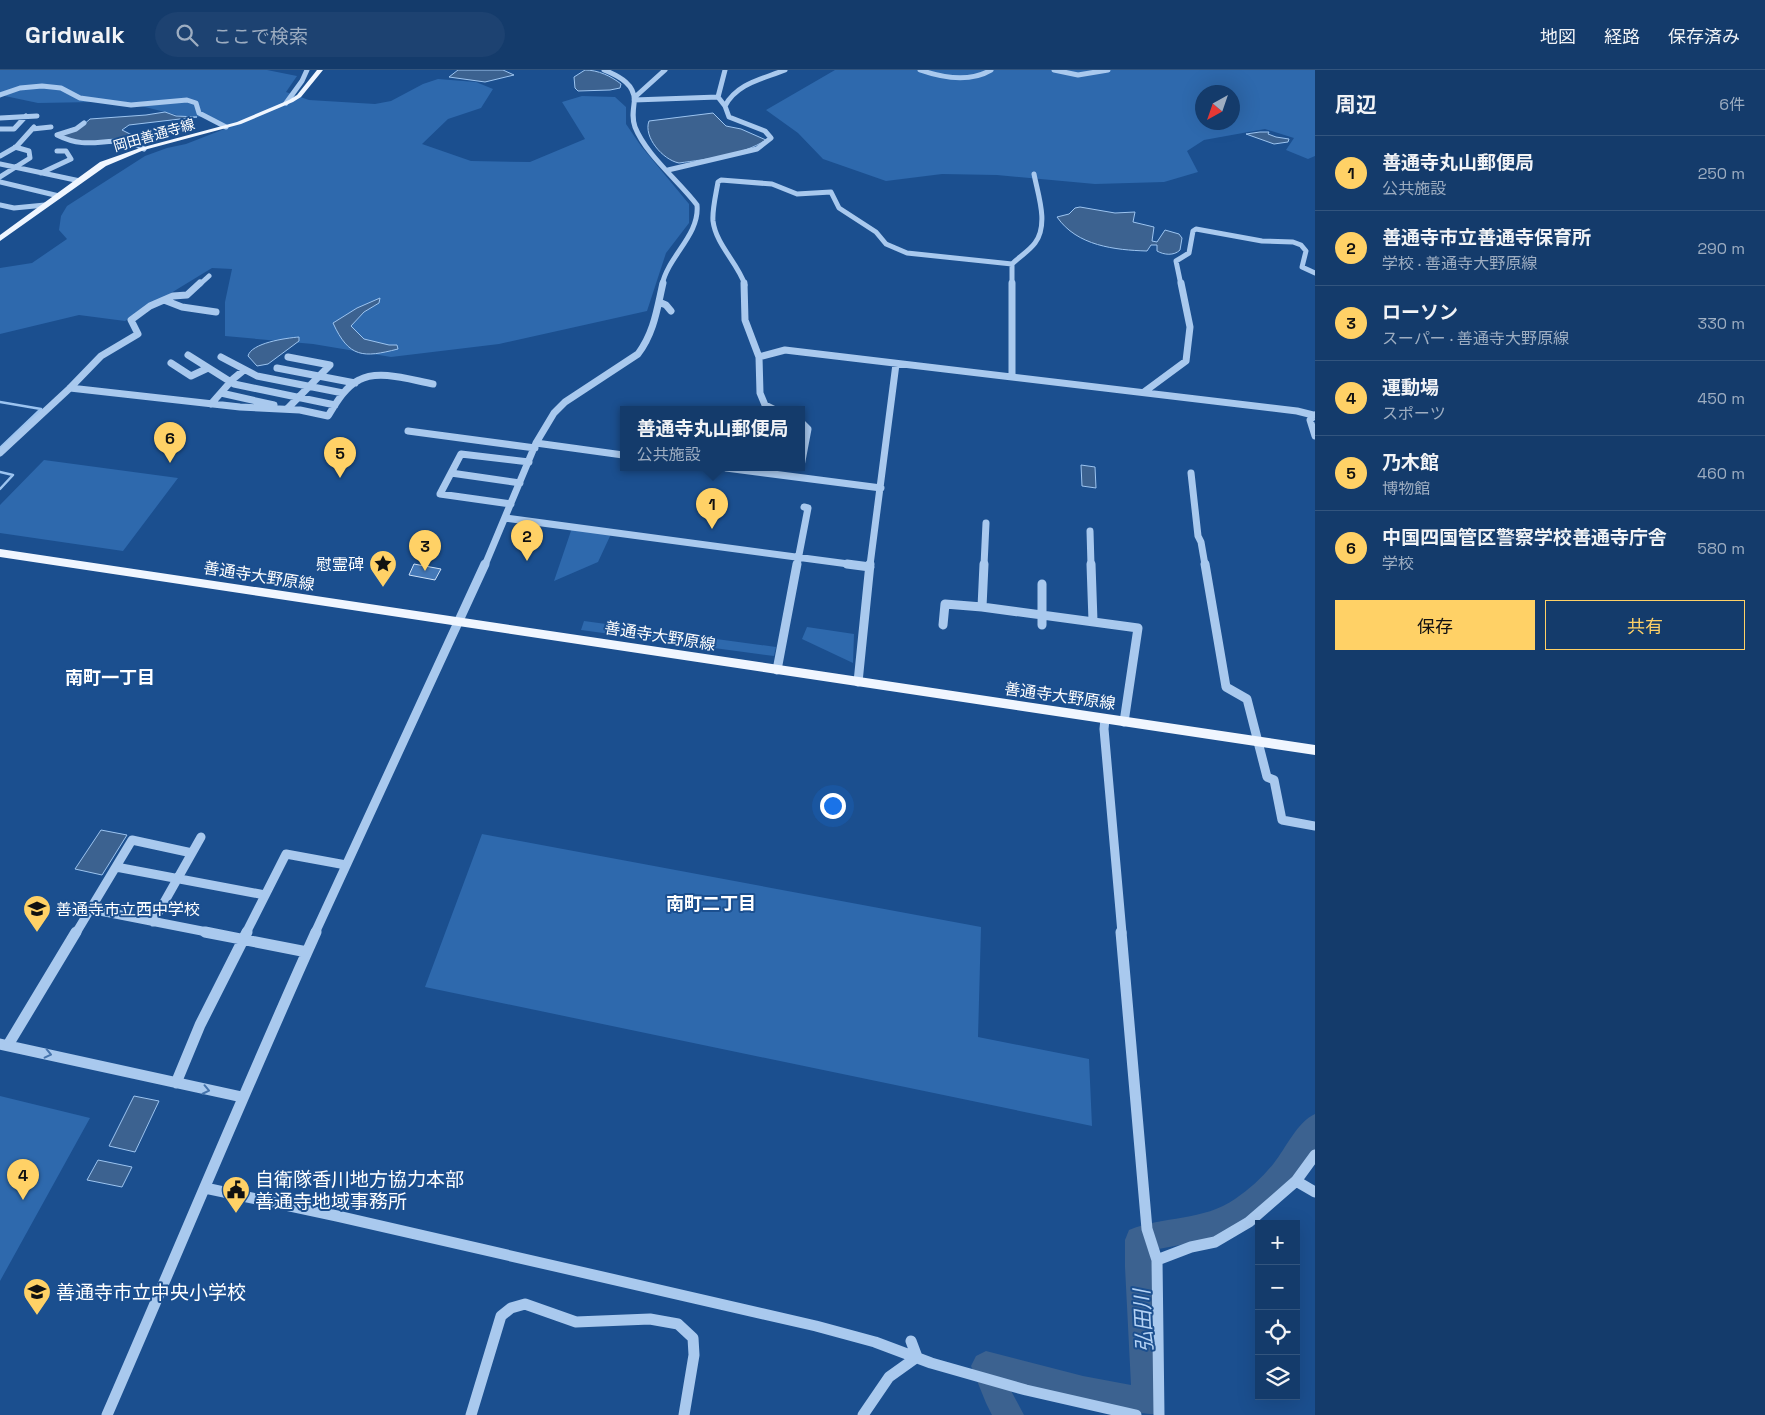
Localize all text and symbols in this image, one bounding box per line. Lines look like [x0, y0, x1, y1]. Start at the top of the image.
search box [155, 12, 505, 57]
text: Gridwalk [25, 19, 125, 50]
icon: search [173, 21, 201, 49]
text: ここで検索 [213, 24, 308, 49]
text: 地図 [1540, 25, 1576, 48]
text: 経路 [1604, 25, 1640, 48]
text: 保存済み [1668, 25, 1740, 48]
north arrow [1195, 85, 1240, 130]
text: 周辺 [1335, 91, 1377, 118]
text: 6件 [1719, 94, 1745, 115]
street label: 岡田善通寺線 [111, 115, 197, 155]
text: 善通寺丸山郵便局 [1382, 150, 1534, 175]
text: 1 [1347, 163, 1355, 184]
text: 250 m [1698, 163, 1745, 184]
text: 公共施設 [1382, 178, 1446, 199]
text: 善通寺市立善通寺保育所 [1382, 225, 1591, 250]
text: 2 [1346, 238, 1356, 259]
text: 290 m [1697, 238, 1745, 259]
text: 学校 · 善通寺大野原線 [1382, 253, 1537, 274]
text: ローソン [1382, 300, 1458, 325]
text: 3 [1346, 313, 1356, 334]
text: 330 m [1698, 313, 1745, 334]
text: スーパー · 善通寺大野原線 [1382, 328, 1569, 349]
text: 運動場 [1382, 375, 1439, 400]
text: 4 [1346, 388, 1356, 409]
text: 450 m [1697, 388, 1745, 409]
text: スポーツ [1382, 403, 1446, 424]
popup [620, 406, 805, 471]
text: 善通寺丸山郵便局 [636, 416, 789, 441]
pin: 6 [154, 422, 186, 463]
pin: 5 [324, 437, 356, 478]
text: 公共施設 [636, 444, 701, 465]
text: 乃木館 [1382, 450, 1439, 475]
text: 5 [1346, 463, 1356, 484]
text: 460 m [1697, 463, 1745, 484]
text: 博物館 [1382, 478, 1430, 499]
pin: 1 [696, 488, 728, 529]
pin: 2 [511, 520, 543, 561]
text: 中国四国管区警察学校善通寺庁舎 [1382, 525, 1667, 550]
pin: 3 [409, 530, 441, 571]
text: 6 [1346, 538, 1356, 559]
text: 580 m [1697, 538, 1745, 559]
place icon: 慰霊碑 [368, 549, 398, 588]
text: 学校 [1382, 553, 1414, 574]
place label: 慰霊碑 [316, 554, 364, 575]
street label: 善通寺大野原線 [202, 557, 316, 595]
button: 保存 [1335, 600, 1535, 650]
button: 共有 [1545, 600, 1745, 650]
street label: 善通寺大野原線 [603, 617, 717, 655]
district label: 南町一丁目 [65, 666, 155, 689]
street label: 善通寺大野原線 [1003, 678, 1117, 714]
your location [820, 793, 846, 819]
district label: 南町二丁目 [666, 892, 756, 915]
school or university icon: 善通寺市立西中学校 [22, 894, 52, 933]
place label: 善通寺市立西中学校 [56, 899, 200, 920]
one-way arrow [43, 1048, 52, 1059]
one-way arrow [202, 1084, 211, 1095]
pin: 4 [7, 1159, 39, 1200]
place label: 自衛隊香川地方協力本部 善通寺地域事務所 [255, 1167, 464, 1214]
public building icon: 自衛隊香川地方協力本部 善通寺地域事務所 [221, 1175, 251, 1214]
map controls [1255, 1220, 1300, 1400]
button: + [1255, 1220, 1300, 1265]
button: − [1255, 1265, 1300, 1310]
school or university icon: 善通寺市立中央小学校 [22, 1277, 52, 1316]
place label: 善通寺市立中央小学校 [56, 1280, 246, 1305]
water label: 弘田川 [1128, 1287, 1158, 1353]
button: locate [1255, 1310, 1300, 1355]
button: layers [1255, 1355, 1300, 1400]

